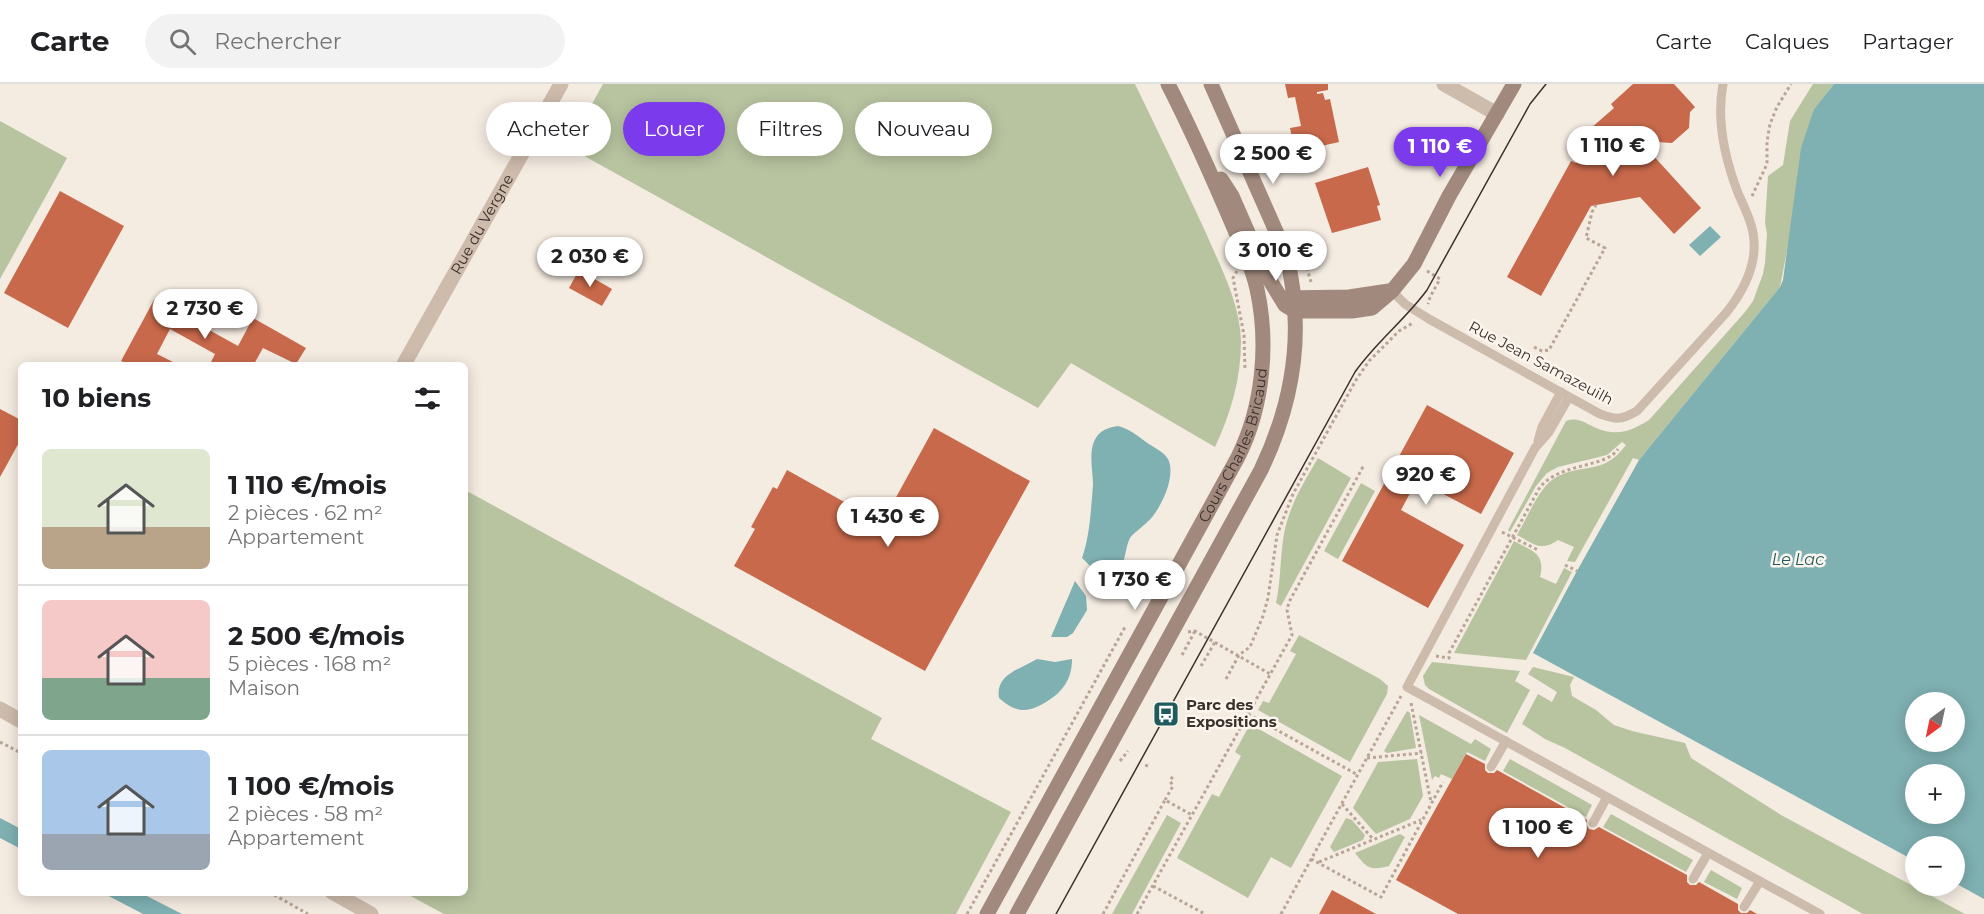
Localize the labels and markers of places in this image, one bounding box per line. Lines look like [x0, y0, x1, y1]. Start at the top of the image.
pin: 1 110 € [1558, 126, 1668, 177]
pin: 1 110 € [1385, 127, 1495, 178]
pin: 2 500 € [1218, 134, 1328, 185]
pin: 3 010 € [1221, 231, 1331, 282]
pin: 2 030 € [535, 237, 645, 288]
pin: 2 730 € [150, 289, 260, 340]
pin: 920 € [1384, 455, 1468, 506]
pin: 1 430 € [833, 497, 943, 548]
pin: 1 730 € [1080, 560, 1190, 611]
place label: Parc des Expositions [1186, 695, 1277, 731]
bus stop icon: Parc des Expositions [1151, 699, 1181, 729]
pin: 1 100 € [1483, 808, 1593, 859]

